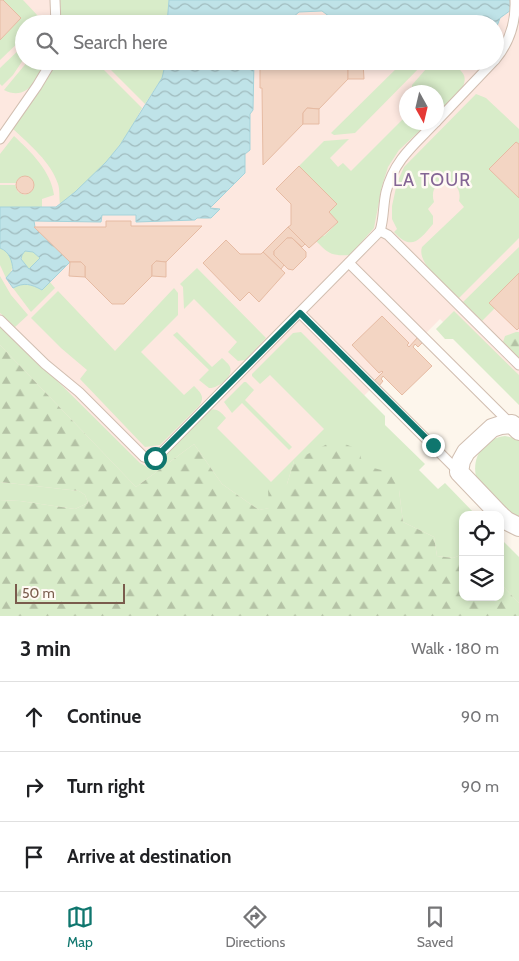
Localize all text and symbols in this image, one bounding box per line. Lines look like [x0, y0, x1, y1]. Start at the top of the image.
search box [15, 15, 504, 70]
icon: search [33, 29, 61, 57]
text: Search here [73, 31, 167, 54]
north arrow [399, 85, 444, 130]
district label: LA TOUR [393, 169, 471, 191]
route end [422, 434, 445, 457]
route start [144, 447, 167, 470]
map controls [459, 511, 504, 601]
button: locate [459, 511, 504, 556]
button: layers [459, 556, 504, 601]
scale bar [15, 581, 125, 604]
text: 50 m [22, 584, 55, 602]
text: 3 min [20, 636, 71, 661]
text: Walk · 180 m [411, 639, 499, 658]
icon: ahead [20, 703, 48, 731]
text: Continue [67, 705, 141, 728]
text: 90 m [461, 707, 499, 726]
icon: right [20, 773, 48, 801]
text: Turn right [67, 775, 145, 798]
text: 90 m [461, 777, 499, 796]
icon: arrive [20, 843, 48, 871]
text: Arrive at destination [67, 845, 231, 868]
tab: Map [66, 903, 94, 951]
tab: Directions [225, 903, 285, 951]
tab: Saved [417, 903, 453, 951]

